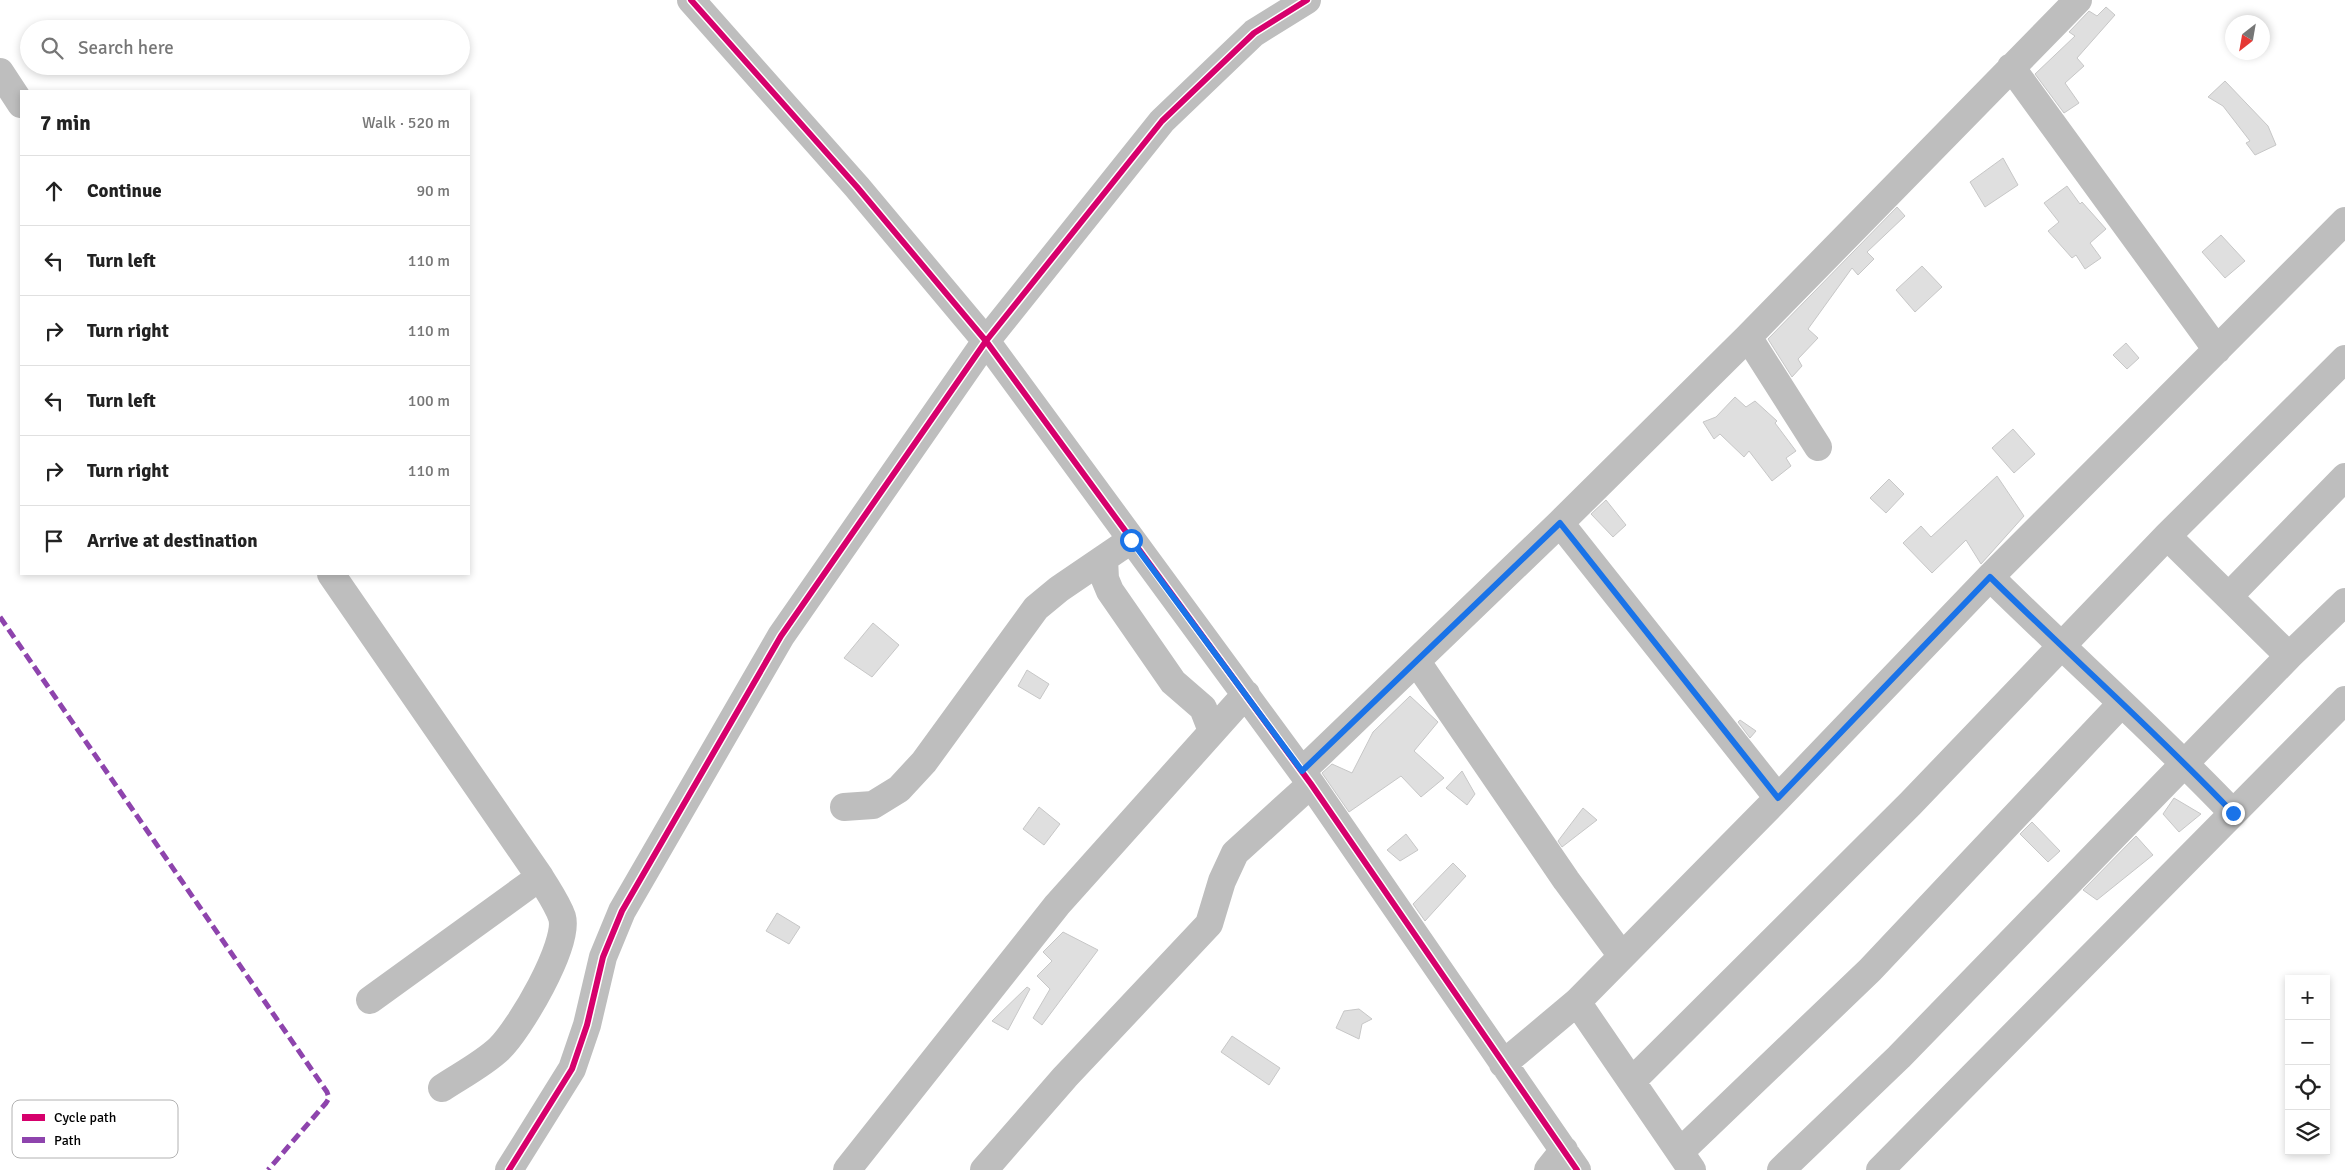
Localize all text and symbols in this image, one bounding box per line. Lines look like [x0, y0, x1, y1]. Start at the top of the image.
north arrow [2225, 15, 2270, 60]
search box [20, 20, 470, 75]
icon: search [38, 34, 66, 62]
text: Search here [78, 36, 174, 60]
text: 7 min [40, 110, 91, 136]
text: Walk · 520 m [362, 113, 450, 133]
icon: ahead [40, 177, 68, 205]
text: Continue [87, 179, 162, 203]
text: 90 m [416, 181, 450, 201]
icon: left [40, 247, 68, 275]
text: Turn left [87, 249, 156, 273]
text: 110 m [408, 251, 450, 271]
icon: right [40, 317, 68, 345]
text: Turn right [87, 319, 169, 343]
text: 110 m [408, 321, 450, 341]
icon: left [40, 387, 68, 415]
text: Turn left [87, 389, 156, 413]
text: 100 m [408, 391, 450, 411]
icon: right [40, 457, 68, 485]
text: Turn right [87, 459, 169, 483]
text: 110 m [408, 461, 450, 481]
icon: arrive [40, 527, 68, 555]
text: Arrive at destination [87, 529, 258, 553]
route start [1120, 529, 1143, 552]
route end [2222, 802, 2245, 825]
map controls [2285, 975, 2330, 1155]
button: + [2285, 975, 2330, 1020]
button: − [2285, 1020, 2330, 1065]
button: locate [2285, 1065, 2330, 1110]
legend [12, 1100, 178, 1158]
text: Cycle path [54, 1109, 116, 1126]
button: layers [2285, 1110, 2330, 1155]
text: Path [54, 1132, 81, 1149]

